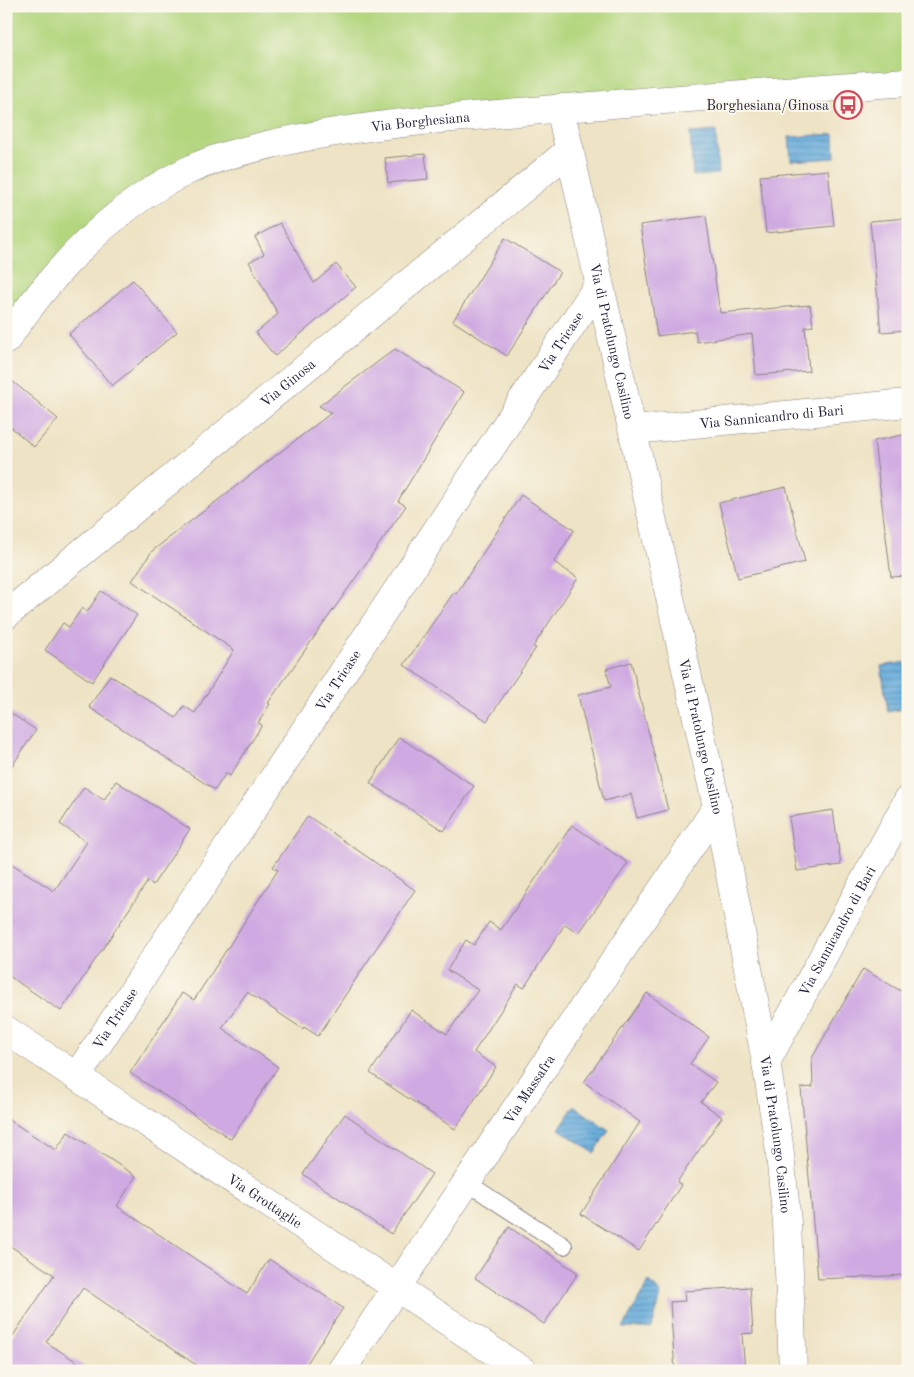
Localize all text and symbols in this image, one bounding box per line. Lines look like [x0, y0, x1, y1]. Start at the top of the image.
bus stop icon: Borghesiana/Ginosa [833, 90, 863, 120]
place label: Borghesiana/Ginosa [706, 99, 829, 113]
street label: Via Borghesiana [370, 110, 471, 135]
street label: Via di Pratolungo Casilino [587, 262, 636, 421]
street label: Via Tricase [536, 310, 587, 376]
street label: Via Ginosa [258, 357, 318, 410]
street label: Via Sannicandro di Bari [699, 403, 844, 431]
street label: Via Tricase [314, 648, 364, 714]
street label: Via di Pratolungo Casilino [676, 657, 724, 816]
street label: Via Sannicandro di Bari [797, 864, 879, 999]
street label: Via Tricase [91, 986, 141, 1052]
street label: Via Massafra [502, 1052, 558, 1127]
street label: Via di Pratolungo Casilino [757, 1054, 792, 1214]
street label: Via Grottaglie [225, 1172, 304, 1231]

